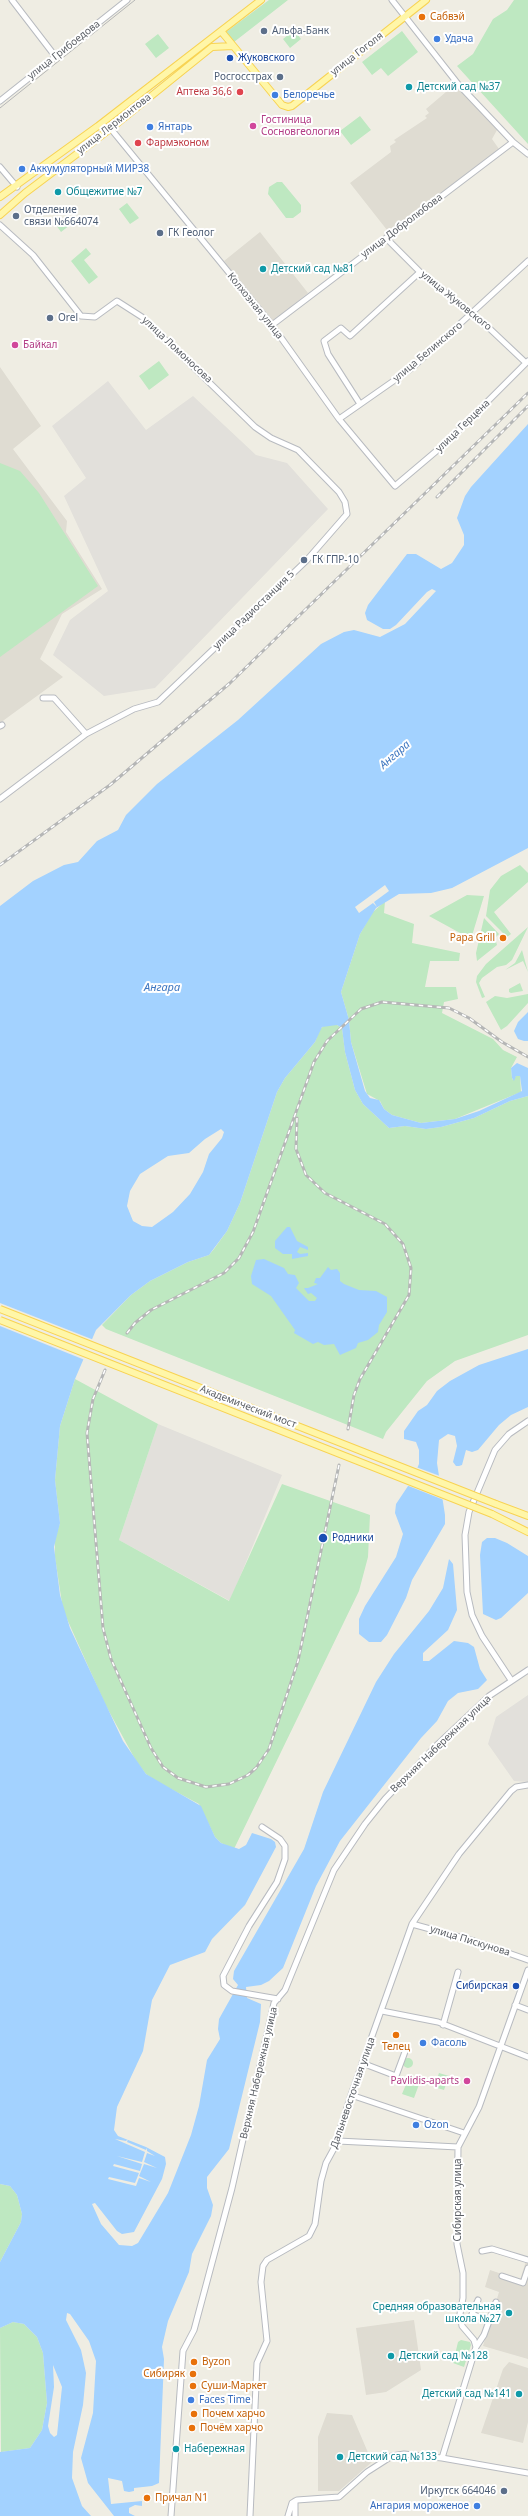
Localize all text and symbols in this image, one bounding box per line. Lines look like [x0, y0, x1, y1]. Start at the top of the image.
place label: Сабвэй [430, 11, 465, 23]
marker: Сабвэй [417, 12, 427, 22]
street label: улица Грибоедова [25, 18, 103, 82]
place label: Альфа-Банк [272, 25, 329, 37]
marker: Альфа-Банк [259, 26, 269, 36]
street label: улица Гоголя [328, 30, 386, 78]
place label: Удача [445, 33, 473, 45]
marker: Удача [432, 34, 442, 44]
place label: Жуковского [238, 52, 295, 64]
marker: Жуковского [225, 53, 235, 63]
place label: Росгосстрах [214, 71, 272, 83]
marker: Росгосстрах [275, 72, 285, 82]
place label: Детский сад №37 [417, 81, 500, 93]
marker: Детский сад №37 [404, 82, 414, 92]
place label: Аптека 36,6 [176, 86, 232, 98]
marker: Аптека 36,6 [235, 87, 245, 97]
place label: Белоречье [283, 89, 335, 101]
marker: Белоречье [270, 90, 280, 100]
street label: улица Лермонтова [74, 91, 154, 157]
place label: Гостиница Сосновгеология [261, 114, 340, 138]
place label: Янтарь [158, 121, 192, 133]
marker: Гостиница Сосновгеология [248, 121, 258, 131]
marker: Янтарь [145, 122, 155, 132]
place label: Фармэконом [146, 137, 209, 149]
marker: Фармэконом [133, 138, 143, 148]
place label: Аккумуляторный МИР38 [30, 163, 149, 175]
marker: Аккумуляторный МИР38 [17, 164, 27, 174]
place label: Общежитие №7 [66, 186, 143, 198]
marker: Общежитие №7 [53, 187, 63, 197]
street label: улица Добролюбова [359, 191, 445, 261]
place label: Отделение связи №664074 [24, 204, 99, 228]
marker: Отделение связи №664074 [11, 211, 21, 221]
place label: ГК Геолог [168, 227, 214, 239]
marker: ГК Геолог [155, 228, 165, 238]
place label: Детский сад №81 [271, 263, 354, 275]
marker: Детский сад №81 [258, 264, 268, 274]
street label: улица Жуковского [418, 269, 494, 333]
street label: Колхозная улица [225, 270, 285, 342]
place label: Orel [58, 312, 78, 324]
marker: Orel [45, 313, 55, 323]
street label: улица Ломоносова [139, 314, 215, 386]
street label: улица Белинского [391, 319, 465, 385]
place label: Байкал [23, 339, 57, 351]
marker: Байкал [10, 340, 20, 350]
street label: улица Герцена [433, 397, 493, 455]
place label: ГК ГПР-10 [312, 554, 359, 566]
marker: ГК ГПР-10 [299, 555, 309, 565]
street label: улица Радиостанция 5 [211, 568, 297, 652]
water label: Ангара [377, 738, 413, 772]
place label: Papa Grill [450, 932, 495, 944]
marker: Papa Grill [498, 933, 508, 943]
water label: Ангара [144, 981, 180, 995]
street label: Академический мост [198, 1383, 298, 1431]
marker: Родники [317, 1532, 329, 1544]
place label: Родники [332, 1532, 374, 1544]
street label: Верхняя Набережная улица [388, 1693, 494, 1795]
street label: улица Пискунова [429, 1923, 511, 1959]
place label: Сибирская [456, 1980, 508, 1992]
marker: Сибирская [511, 1981, 521, 1991]
street label: Верхняя Набережная улица [238, 2006, 280, 2140]
marker: Телец [391, 2030, 401, 2040]
street label: Дальневосточная улица [328, 2036, 378, 2150]
place label: Фасоль [431, 2037, 467, 2049]
marker: Фасоль [418, 2038, 428, 2048]
place label: Телец [382, 2041, 410, 2053]
place label: Pavlidis-aparts [390, 2075, 459, 2087]
marker: Pavlidis-aparts [462, 2076, 472, 2086]
place label: Ozon [424, 2119, 449, 2131]
marker: Ozon [411, 2120, 421, 2130]
street label: Сибирская улица [452, 2158, 464, 2242]
place label: Средняя образовательная школа №27 [372, 2301, 501, 2324]
marker: Средняя образовательная школа №27 [504, 2308, 514, 2318]
place label: Детский сад №128 [399, 2350, 488, 2362]
marker: Детский сад №128 [386, 2351, 396, 2361]
place label: Byzon [202, 2356, 231, 2368]
marker: Byzon [189, 2357, 199, 2367]
place label: Сибиряк [143, 2368, 185, 2380]
marker: Сибиряк [188, 2369, 198, 2379]
place label: Суши-Маркет [201, 2380, 267, 2392]
marker: Суши-Маркет [188, 2381, 198, 2391]
place label: Детский сад №141 [422, 2388, 511, 2400]
marker: Детский сад №141 [514, 2389, 524, 2399]
place label: Faces Time [199, 2394, 251, 2406]
marker: Faces Time [186, 2395, 196, 2405]
place label: Почем харчо [202, 2408, 265, 2420]
marker: Почем харчо [189, 2409, 199, 2419]
place label: Почём харчо [200, 2422, 263, 2434]
marker: Почём харчо [187, 2423, 197, 2433]
place label: Набережная [184, 2443, 245, 2455]
marker: Набережная [171, 2444, 181, 2454]
place label: Детский сад №133 [348, 2451, 437, 2463]
marker: Детский сад №133 [335, 2452, 345, 2462]
place label: Иркутск 664046 [420, 2485, 496, 2497]
marker: Иркутск 664046 [499, 2486, 509, 2496]
place label: Причал N1 [155, 2492, 208, 2504]
marker: Причал N1 [142, 2493, 152, 2503]
place label: Ангария мороженое [370, 2500, 469, 2512]
marker: Ангария мороженое [472, 2501, 482, 2511]

